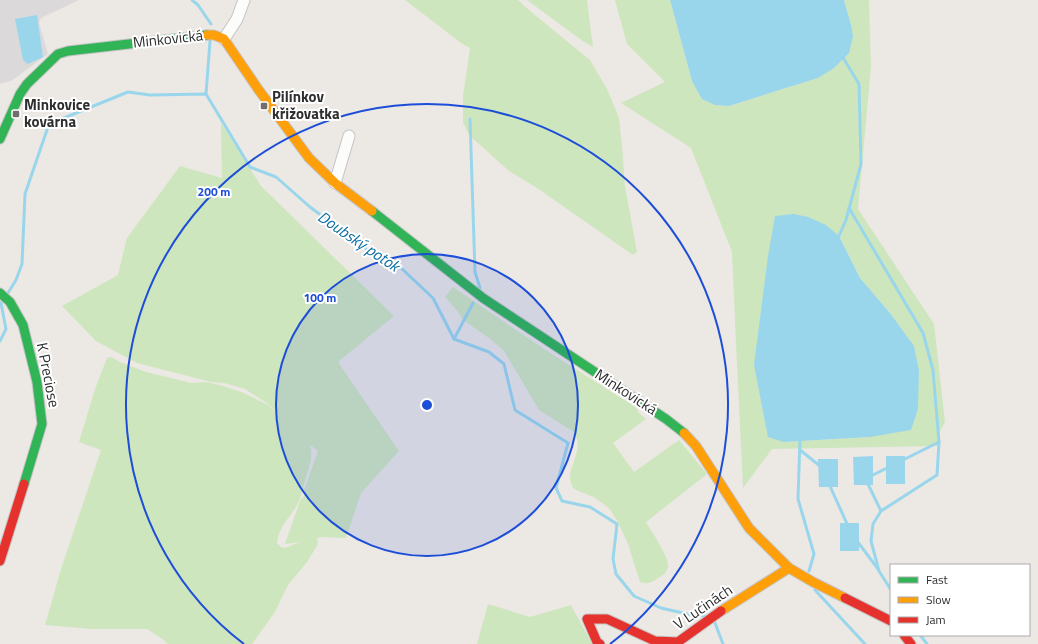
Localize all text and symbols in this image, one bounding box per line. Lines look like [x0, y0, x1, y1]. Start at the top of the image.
street label: Minkovická [132, 23, 205, 54]
place label: Pilínkov křižovatka [272, 85, 340, 125]
place label: Minkovice kovárna [24, 93, 90, 133]
marker: Pilínkov křižovatka [259, 101, 269, 111]
marker: Minkovice kovárna [11, 109, 21, 119]
text: 200 m [198, 182, 230, 201]
water label: Doubský potok [313, 205, 406, 278]
text: 100 m [304, 288, 336, 307]
street label: K Preciose [31, 340, 66, 409]
street label: Minkovická [590, 363, 662, 421]
centre of rings [420, 398, 434, 412]
legend [890, 564, 1030, 636]
text: Fast [926, 570, 949, 589]
street label: V Lučinách [668, 578, 737, 635]
text: Slow [926, 590, 951, 609]
text: Jam [926, 610, 946, 629]

